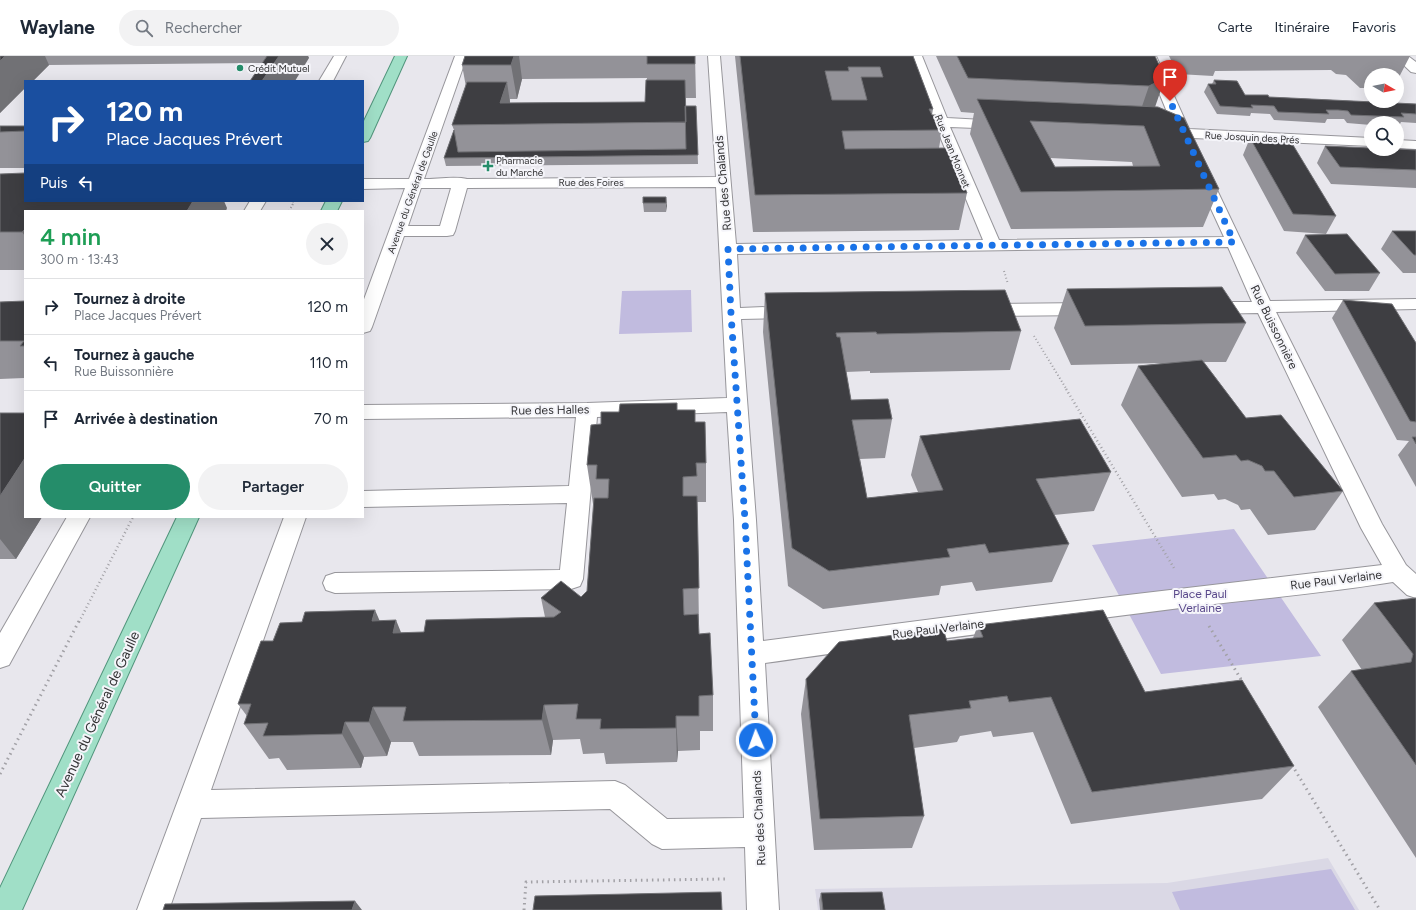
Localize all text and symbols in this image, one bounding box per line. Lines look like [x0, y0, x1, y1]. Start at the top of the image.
search box [119, 10, 399, 46]
text: Waylane [20, 16, 95, 39]
icon: search [133, 17, 155, 39]
text: Rechercher [165, 19, 242, 37]
text: Carte [1218, 19, 1252, 36]
text: Itinéraire [1274, 19, 1330, 36]
text: Favoris [1352, 19, 1396, 36]
pin [1153, 60, 1187, 101]
place label: Crédit Mutuel [248, 62, 310, 75]
marker: Crédit Mutuel [235, 63, 245, 73]
icon: arrive [1159, 66, 1181, 88]
north arrow [1364, 68, 1404, 108]
map controls [1364, 68, 1404, 156]
text: 120 m [106, 94, 183, 128]
icon: right [40, 96, 92, 148]
street label: Rue Jean Monnet [932, 112, 973, 190]
button: search [1364, 116, 1404, 156]
text: Place Jacques Prévert [106, 128, 283, 150]
street label: Avenue du Général de Gaulle [384, 129, 441, 255]
street label: Rue Josquin des Prés [1204, 129, 1300, 146]
street label: Rue des Chalands [712, 134, 734, 231]
place label: Pharmacie du Marché [496, 154, 544, 179]
marker: Pharmacie du Marché [483, 161, 493, 171]
icon: left [75, 172, 97, 194]
text: Puis [40, 174, 67, 192]
street label: Rue des Foires [558, 176, 624, 189]
text: 4 min [40, 222, 101, 251]
button: close [306, 223, 348, 265]
text: 300 m · 13:43 [40, 252, 119, 267]
street label: Rue Buissonnière [1248, 283, 1301, 372]
text: Tournez à droite [74, 290, 185, 308]
icon: right [40, 296, 62, 318]
text: 120 m [307, 298, 348, 316]
text: Place Jacques Prévert [74, 308, 202, 323]
text: Tournez à gauche [74, 346, 194, 364]
icon: left [40, 352, 62, 374]
text: 110 m [310, 354, 348, 372]
text: Rue Buissonnière [74, 364, 174, 379]
street label: Rue des Halles [511, 402, 590, 418]
icon: arrive [40, 408, 62, 430]
text: Arrivée à destination [74, 410, 218, 428]
text: 70 m [314, 410, 348, 428]
button: Quitter [40, 464, 190, 510]
button: Partager [198, 464, 348, 510]
street label: Rue Paul Verlaine [1289, 567, 1383, 593]
park label: Place Paul Verlaine [1173, 587, 1227, 615]
street label: Rue Paul Verlaine [891, 616, 985, 642]
street label: Avenue du Général de Gaulle [51, 628, 144, 800]
position arrow [735, 719, 777, 761]
street label: Rue des Chalands [749, 770, 768, 866]

